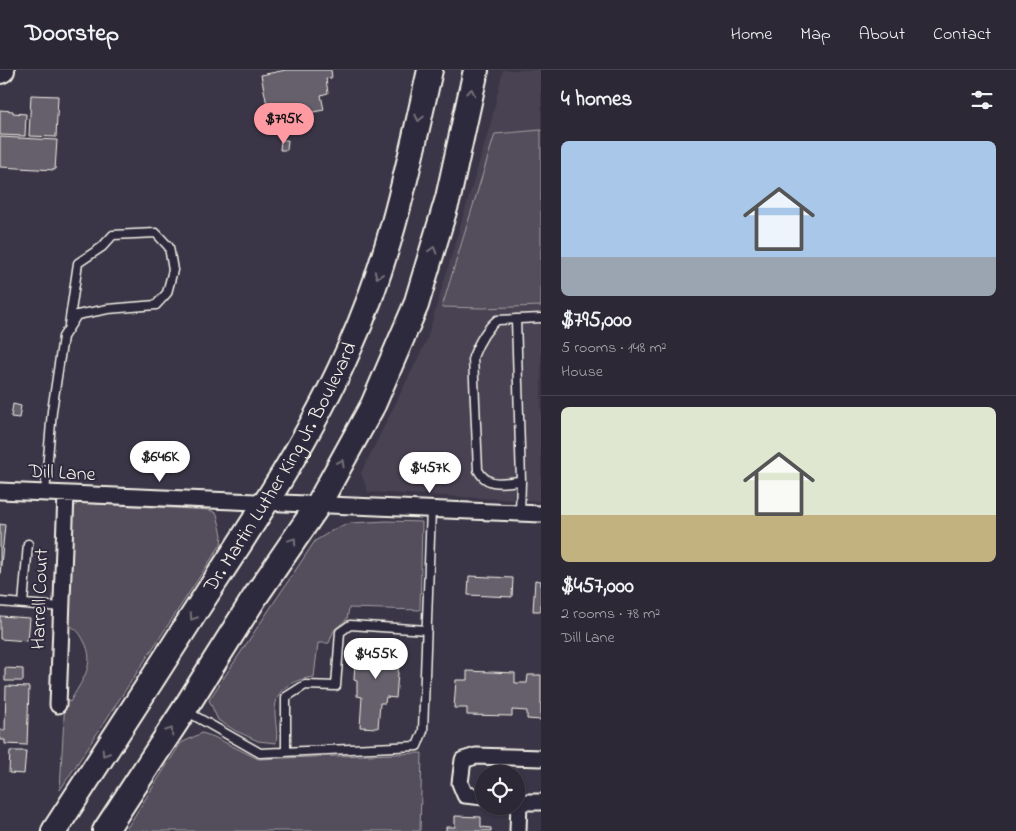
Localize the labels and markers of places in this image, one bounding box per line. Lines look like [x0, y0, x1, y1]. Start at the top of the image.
pin: $795K [249, 102, 319, 145]
pin: $646K [125, 440, 195, 483]
pin: $457K [395, 452, 465, 494]
pin: $455K [341, 638, 411, 680]

